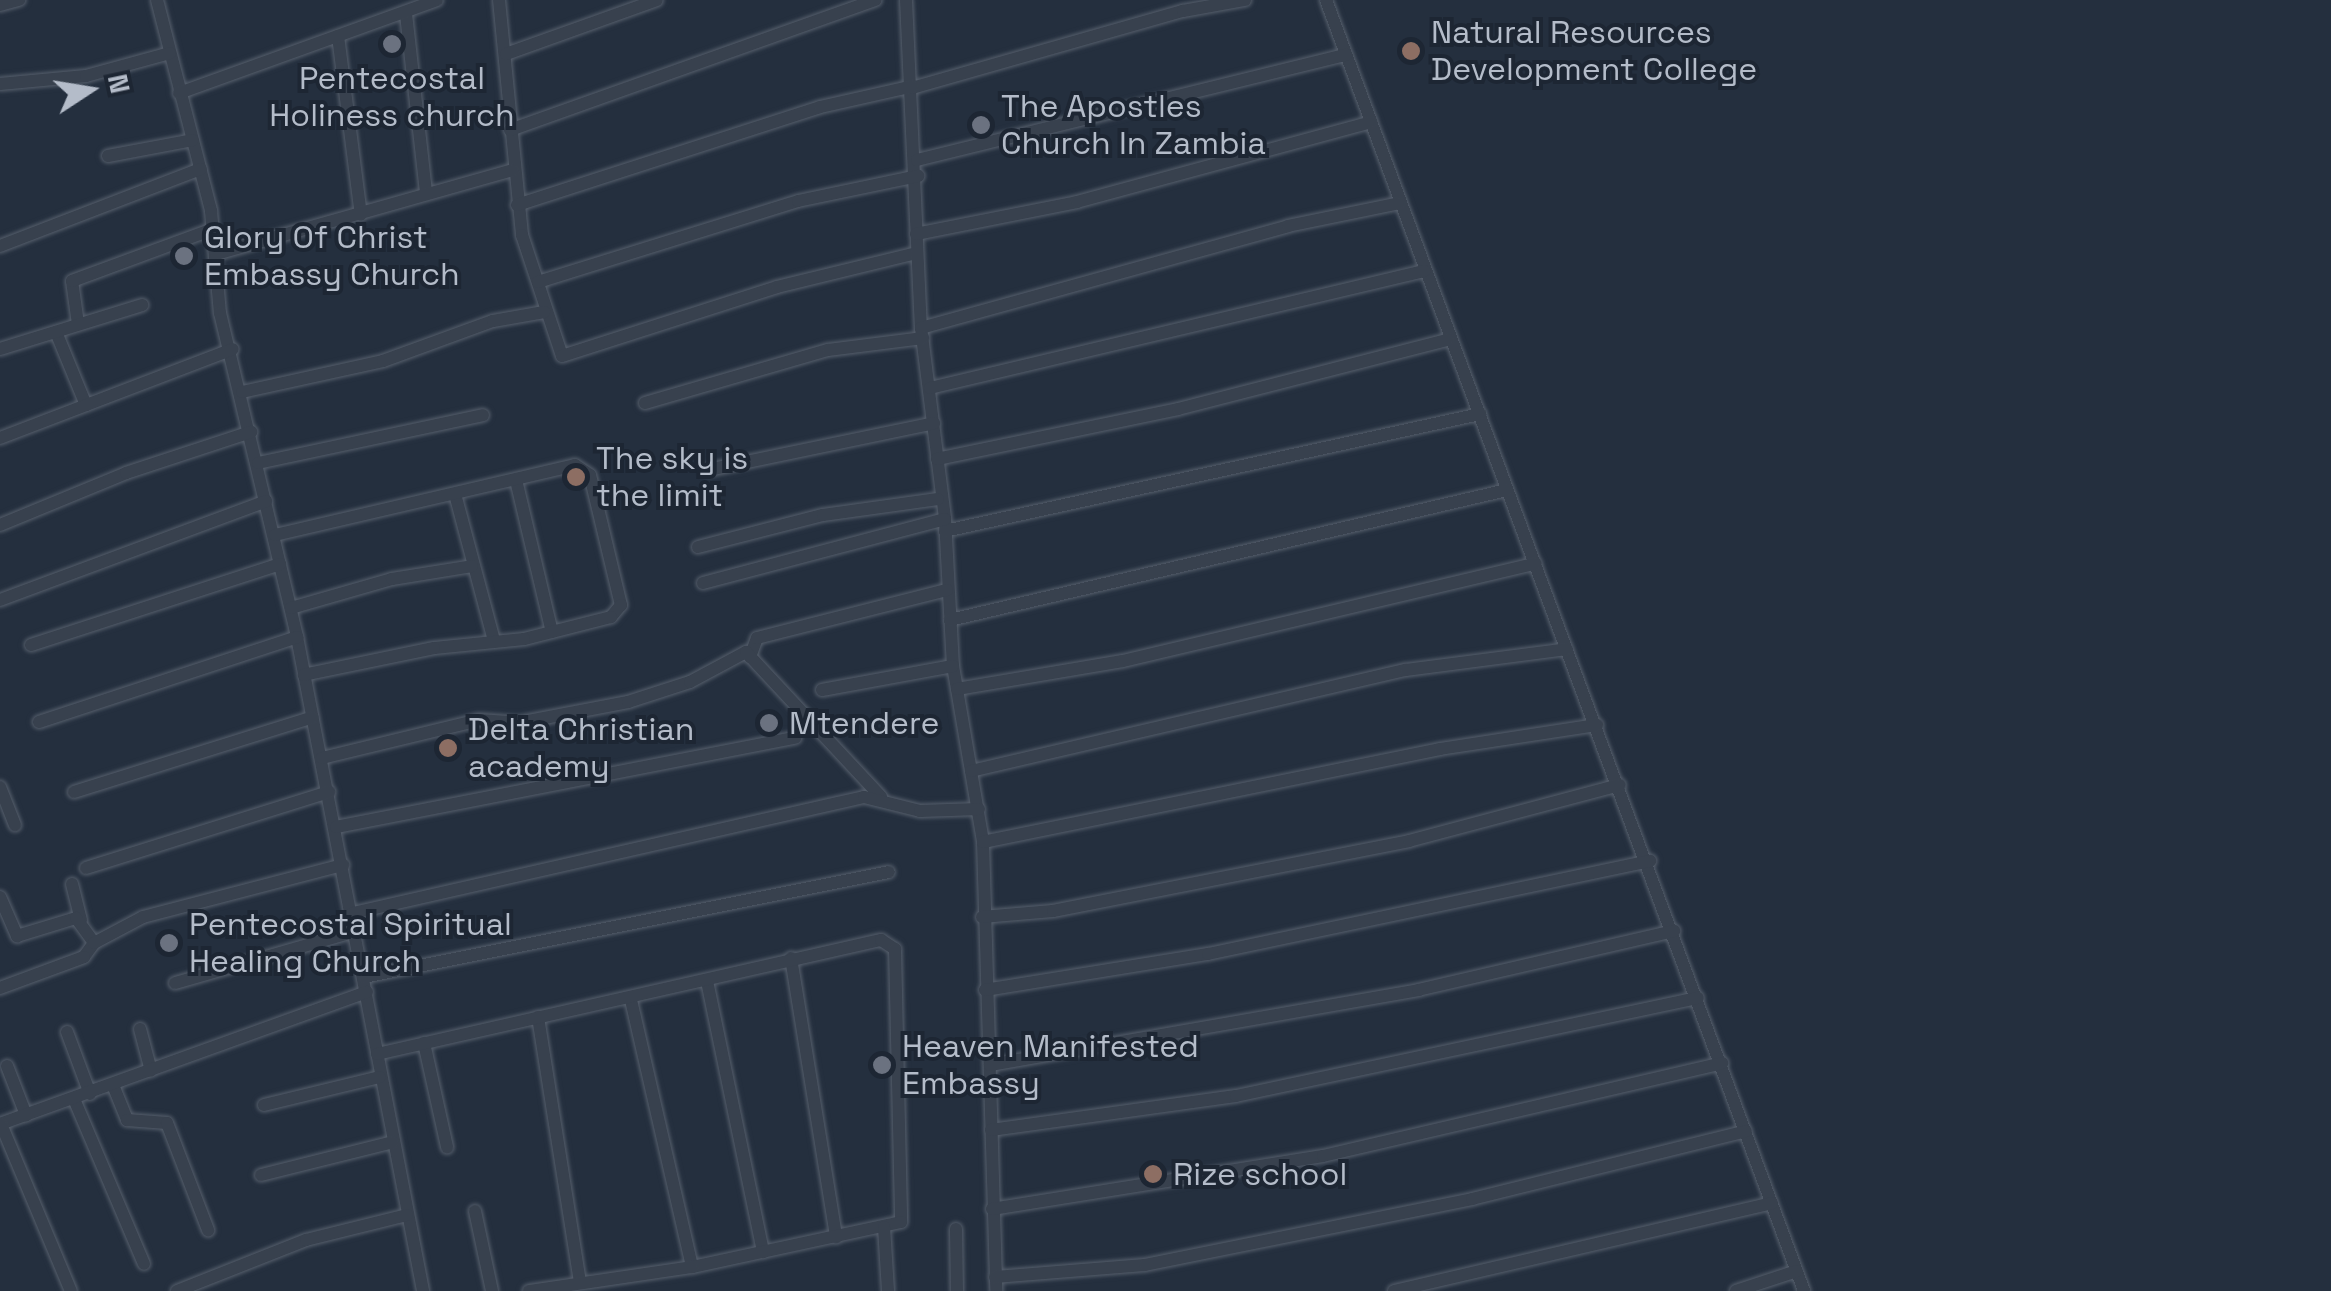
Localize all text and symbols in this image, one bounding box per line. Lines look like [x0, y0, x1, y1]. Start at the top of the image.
place label: Natural Resources Development College [1431, 14, 1757, 89]
marker: Pentecostal Holiness church [381, 33, 403, 55]
north arrow [40, 40, 140, 140]
marker: Natural Resources Development College [1400, 40, 1422, 62]
place label: Pentecostal Holiness church [269, 60, 515, 135]
text: N [100, 71, 139, 97]
place label: The Apostles Church In Zambia [1001, 88, 1266, 163]
marker: The Apostles Church In Zambia [970, 114, 992, 136]
place label: Glory Of Christ Embassy Church [204, 219, 460, 294]
marker: Glory Of Christ Embassy Church [173, 245, 195, 267]
place label: The sky is the limit [596, 440, 748, 515]
marker: The sky is the limit [565, 466, 587, 488]
place label: Mtendere [789, 704, 939, 742]
place label: Delta Christian academy [468, 711, 694, 786]
marker: Mtendere [758, 712, 780, 734]
marker: Delta Christian academy [437, 737, 459, 759]
place label: Pentecostal Spiritual Healing Church [189, 906, 512, 981]
marker: Pentecostal Spiritual Healing Church [158, 932, 180, 954]
place label: Heaven Manifested Embassy [902, 1028, 1199, 1103]
marker: Heaven Manifested Embassy [871, 1054, 893, 1076]
place label: Rize school [1173, 1155, 1347, 1193]
marker: Rize school [1142, 1163, 1164, 1185]

